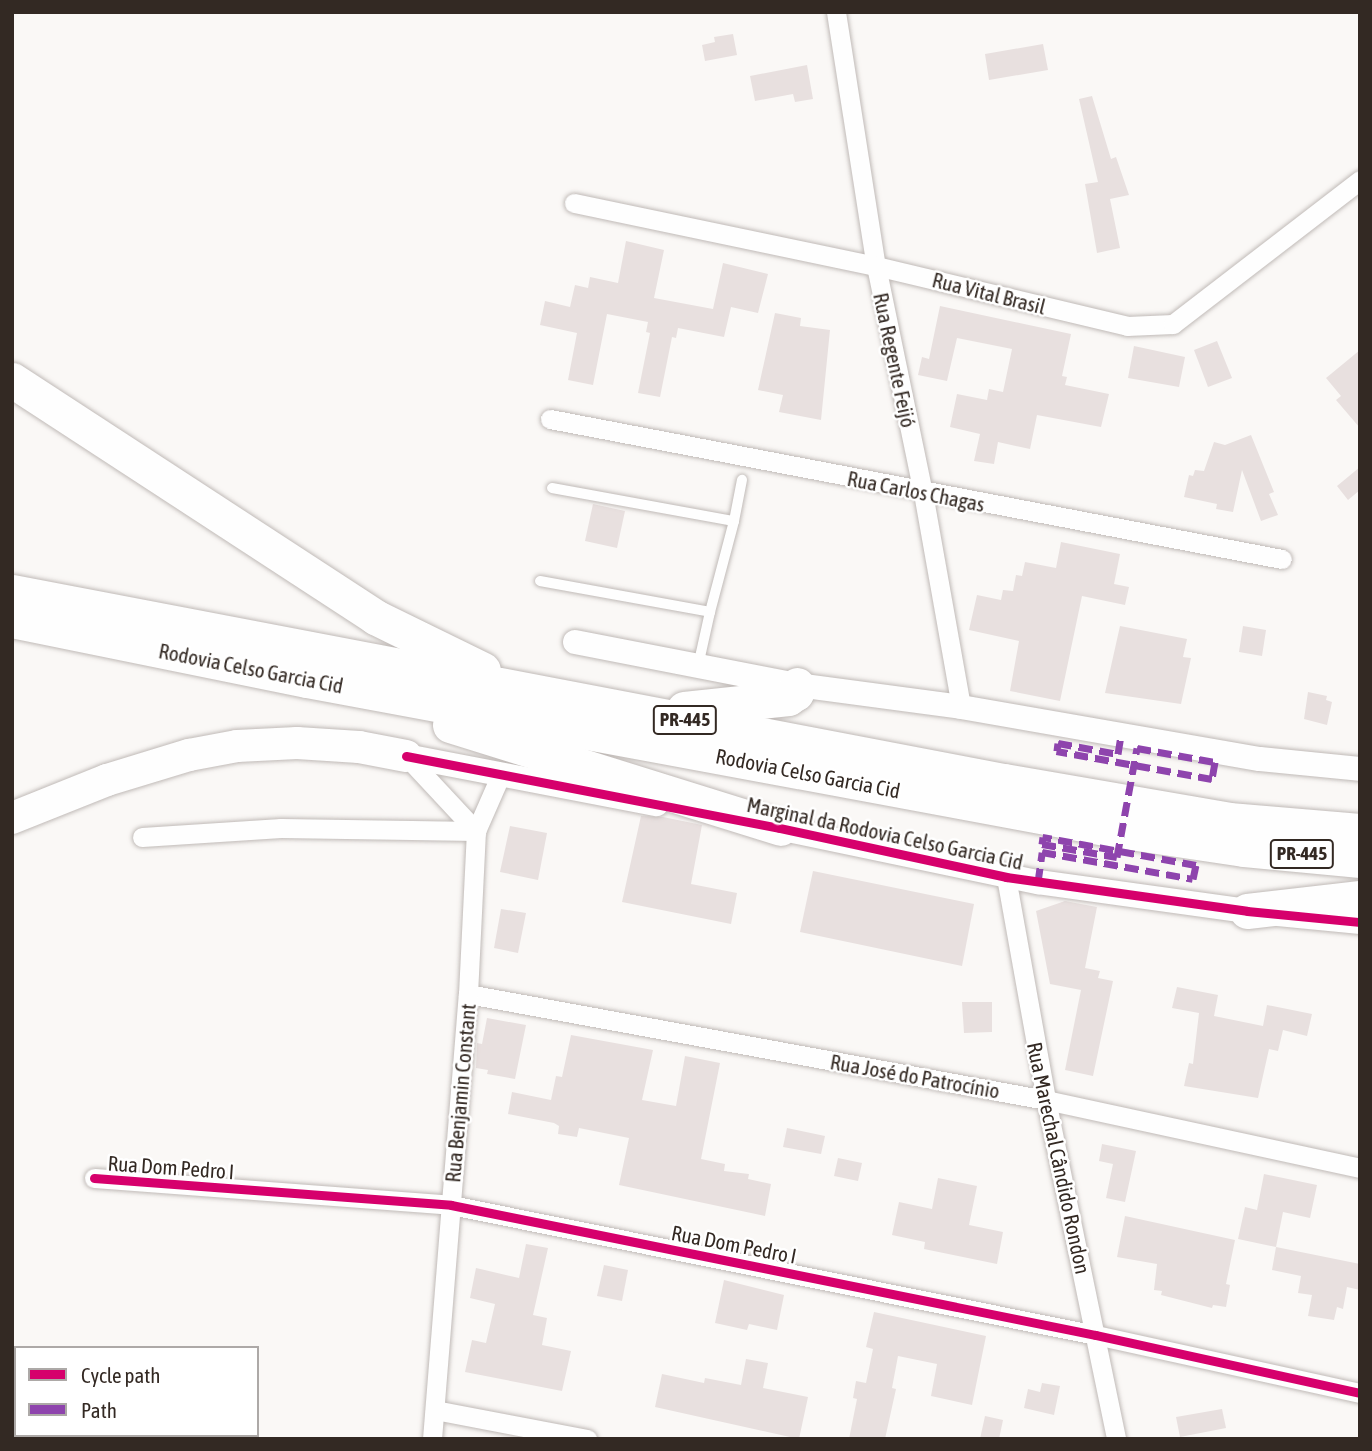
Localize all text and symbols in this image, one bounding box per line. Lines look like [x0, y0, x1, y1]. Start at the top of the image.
street label: Rua Vital Brasil [930, 267, 1048, 319]
street label: Rua Regente Feijó [868, 290, 922, 430]
street label: Rua Carlos Chagas [845, 465, 987, 517]
street label: Rodovia Celso Garcia Cid [157, 638, 345, 698]
road number: PR-445 [652, 705, 718, 736]
street label: Rodovia Celso Garcia Cid [714, 743, 902, 803]
street label: Marginal da Rodovia Celso Garcia Cid [745, 791, 1025, 875]
road number: PR-445 [1269, 838, 1335, 870]
street label: Rua Benjamin Constant [440, 1002, 480, 1184]
street label: Rua Marechal Cândido Rondon [1022, 1040, 1096, 1276]
street label: Rua José do Patrocínio [828, 1049, 1002, 1103]
street label: Rua Dom Pedro I [107, 1150, 235, 1184]
street label: Rua Dom Pedro I [669, 1220, 799, 1268]
legend [14, 1346, 259, 1437]
text: Cycle path [81, 1363, 160, 1387]
text: Path [81, 1398, 117, 1422]

